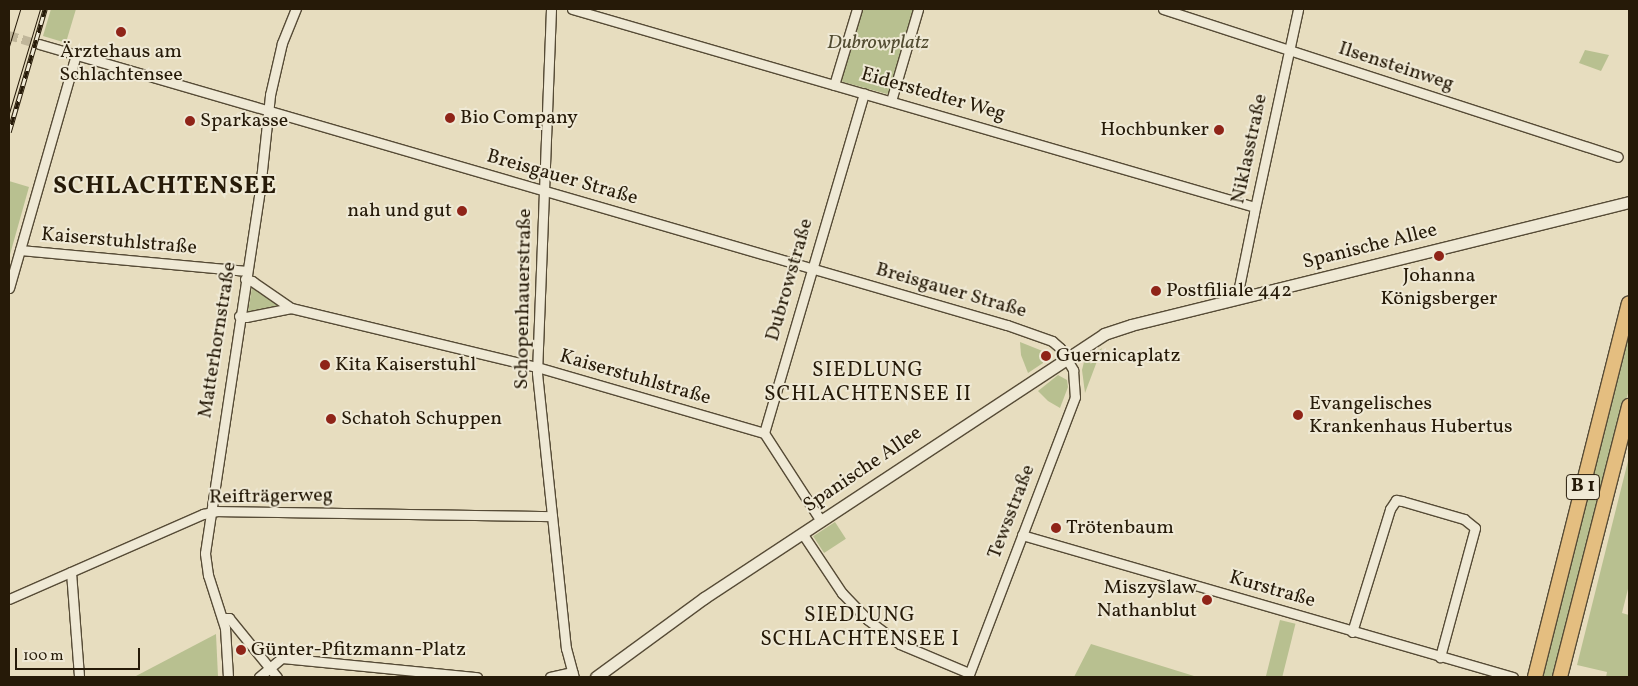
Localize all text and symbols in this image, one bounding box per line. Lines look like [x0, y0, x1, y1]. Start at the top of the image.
marker: Ärztehaus am Schlachtensee [114, 25, 128, 39]
park label: Dubrowplatz [827, 31, 929, 55]
street label: Ilsensteinweg [1335, 37, 1457, 97]
place label: Ärztehaus am Schlachtensee [59, 41, 183, 88]
street label: Eiderstedter Weg [858, 63, 1008, 127]
street label: Niklasstraße [1227, 92, 1273, 206]
place label: Bio Company [460, 106, 578, 130]
place label: Sparkasse [200, 109, 288, 133]
marker: Bio Company [444, 112, 456, 124]
marker: Sparkasse [184, 115, 196, 127]
place label: Hochbunker [1100, 118, 1209, 142]
marker: Hochbunker [1213, 124, 1225, 136]
street label: Breisgauer Straße [484, 145, 640, 211]
district label: SCHLACHTENSEE [51, 172, 279, 202]
place label: nah und gut [347, 199, 452, 223]
marker: nah und gut [456, 205, 468, 217]
street label: Schopenhauerstraße [510, 208, 538, 390]
street label: Dubrowstraße [761, 216, 819, 344]
street label: Spanische Allee [1300, 219, 1440, 275]
street label: Kaiserstuhlstraße [40, 223, 198, 261]
marker: Johanna Königsberger [1433, 250, 1445, 262]
street label: Breisgauer Straße [873, 258, 1029, 324]
street label: Matterhornstraße [194, 260, 242, 420]
place label: Johanna Königsberger [1380, 264, 1498, 311]
place label: Postfiliale 442 [1166, 279, 1292, 303]
marker: Postfiliale 442 [1150, 285, 1162, 297]
place label: Guernicaplatz [1056, 344, 1181, 368]
street label: Kaiserstuhlstraße [557, 345, 713, 411]
marker: Guernicaplatz [1040, 350, 1052, 362]
place label: Kita Kaiserstuhl [335, 353, 476, 377]
district label: SIEDLUNG SCHLACHTENSEE II [762, 358, 974, 408]
marker: Kita Kaiserstuhl [319, 359, 331, 371]
place label: Evangelisches Krankenhaus Hubertus [1309, 392, 1513, 439]
place label: Schatoh Schuppen [341, 407, 502, 431]
marker: Evangelisches Krankenhaus Hubertus [1291, 408, 1305, 422]
marker: Schatoh Schuppen [325, 413, 337, 425]
street label: Spanische Allee [799, 422, 927, 518]
street label: Tewsstraße [983, 461, 1041, 563]
road number: B 1 [1566, 471, 1600, 504]
street label: Reifträgerweg [209, 484, 333, 510]
place label: Trötenbaum [1066, 516, 1174, 540]
marker: Trötenbaum [1050, 522, 1062, 534]
street label: Kurstraße [1226, 566, 1318, 614]
place label: Miszyslaw Nathanblut [1097, 576, 1197, 623]
marker: Miszyslaw Nathanblut [1201, 594, 1213, 606]
district label: SIEDLUNG SCHLACHTENSEE I [758, 603, 962, 653]
scale bar [18, 638, 142, 670]
place label: Günter-Pfitzmann-Platz [251, 638, 466, 662]
marker: Günter-Pfitzmann-Platz [235, 644, 247, 656]
text: 100 m [23, 646, 63, 667]

